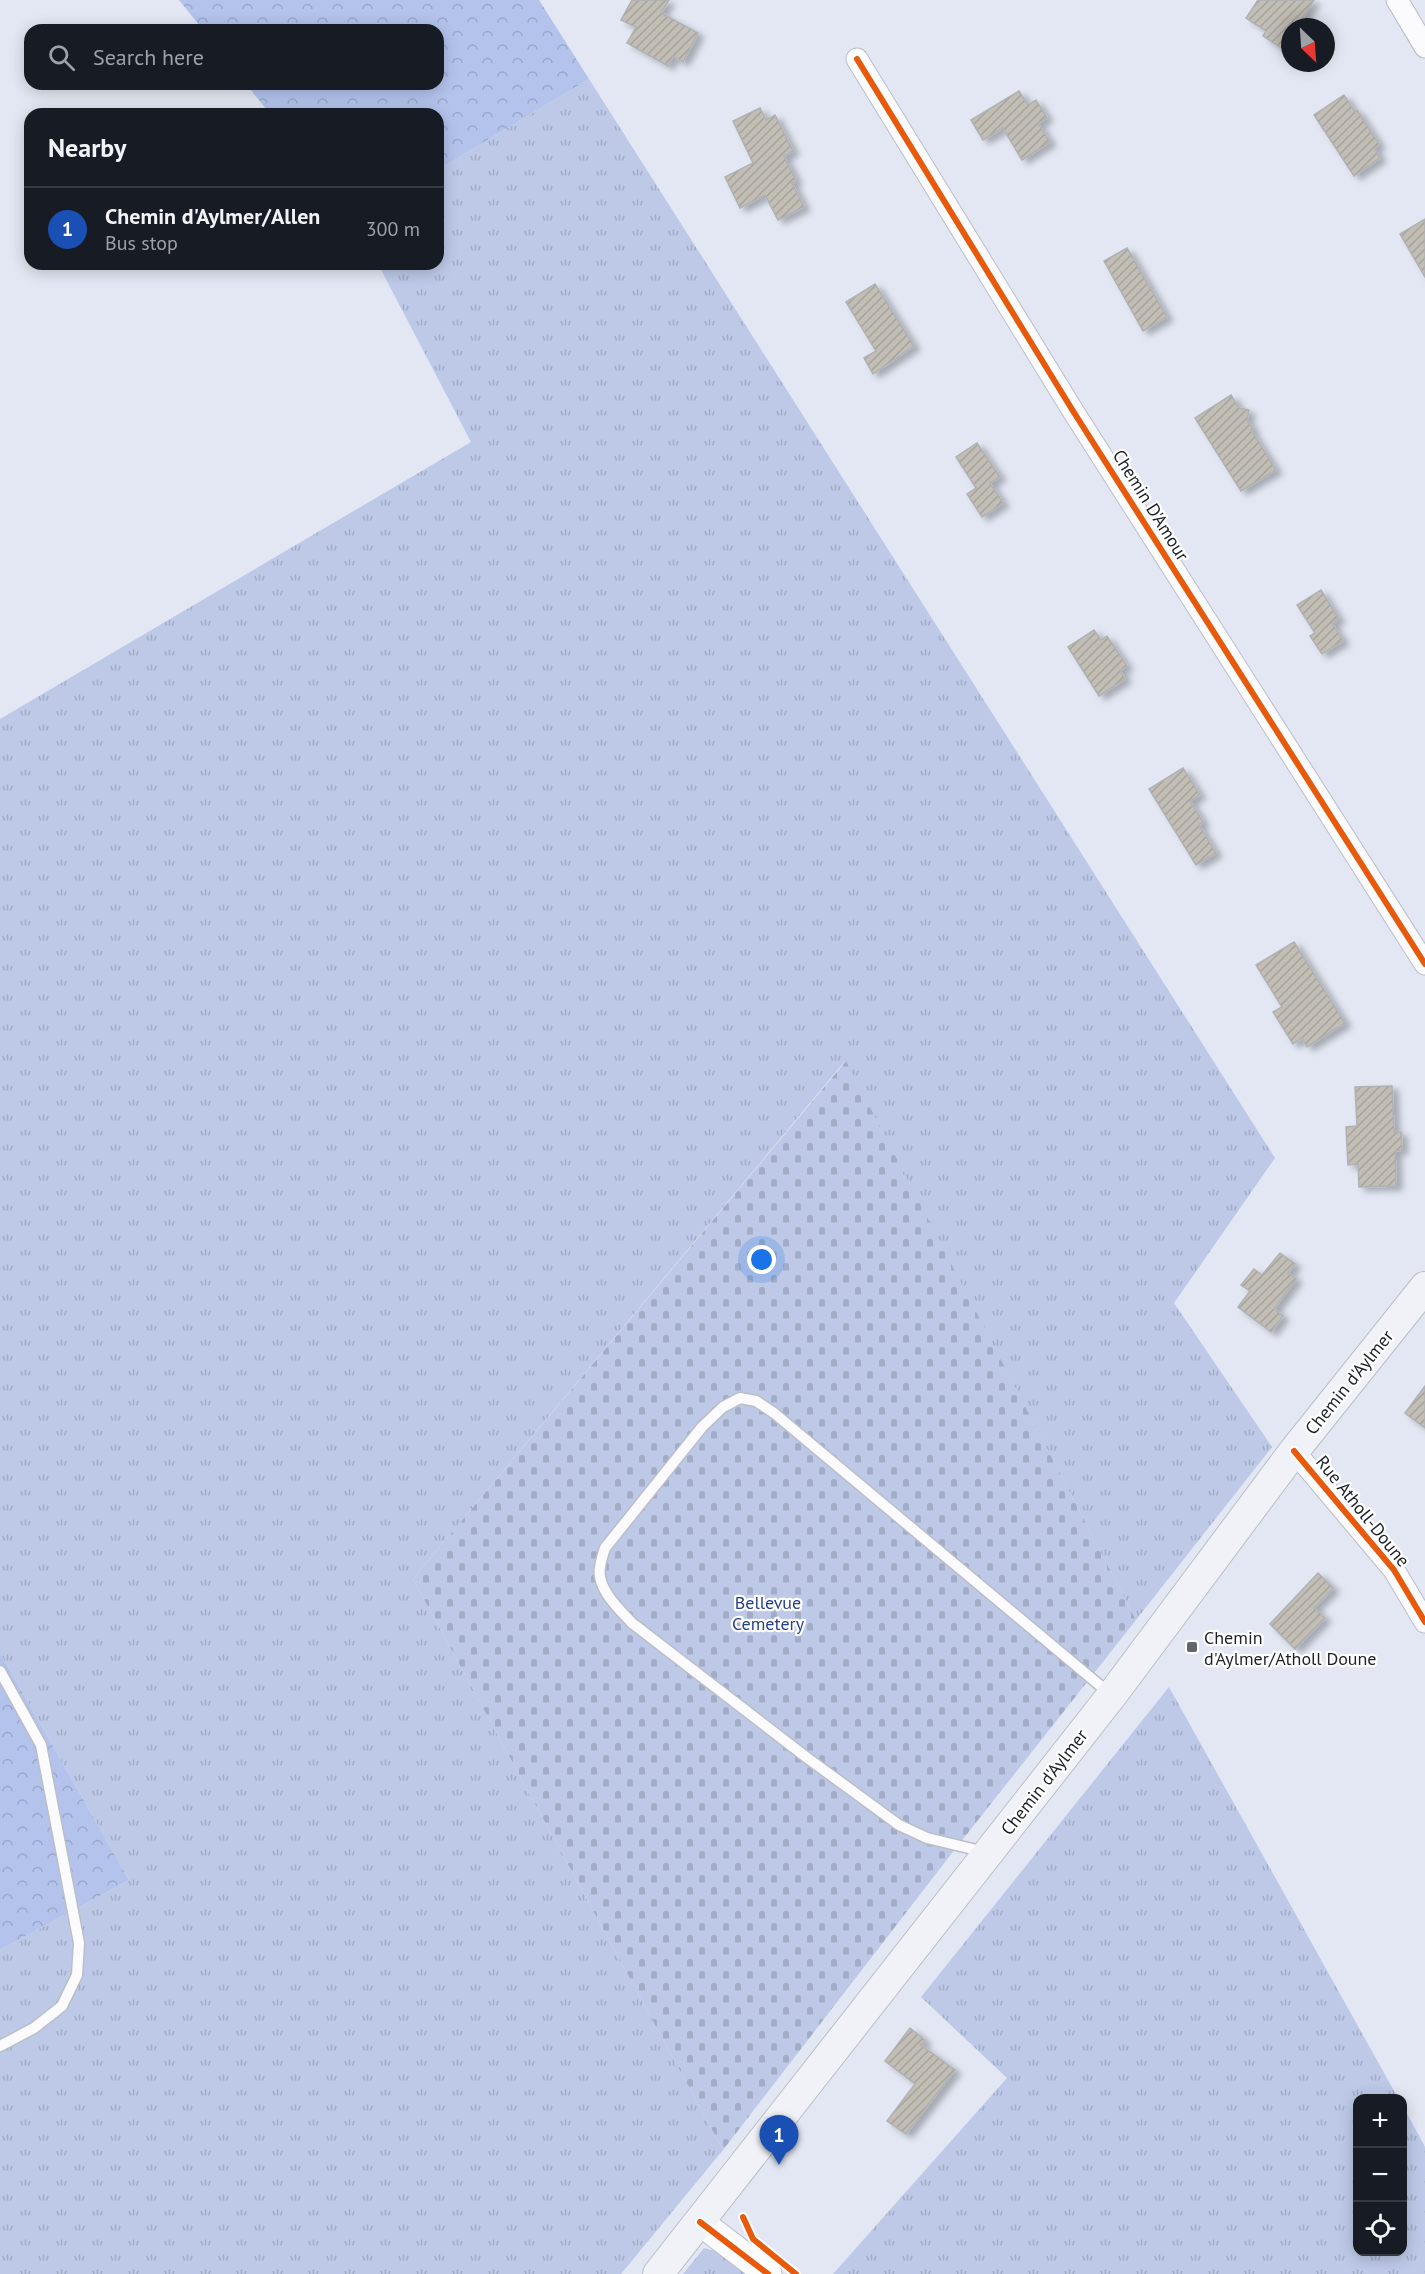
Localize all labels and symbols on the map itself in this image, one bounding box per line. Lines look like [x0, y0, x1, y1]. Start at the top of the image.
north arrow [1281, 18, 1335, 72]
street label: Chemin D'Amour [1108, 445, 1194, 565]
your location [747, 1245, 776, 1274]
street label: Chemin d'Aylmer [1300, 1325, 1398, 1439]
street label: Rue Atholl-Doune [1311, 1451, 1415, 1571]
park label: Bellevue Cemetery [732, 1591, 805, 1635]
place label: Chemin d'Aylmer/Atholl Doune [1204, 1626, 1377, 1670]
marker: Chemin d'Aylmer/Atholl Doune [1185, 1640, 1199, 1654]
street label: Chemin d'Aylmer [995, 1724, 1093, 1840]
pin: 1 [760, 2116, 798, 2165]

